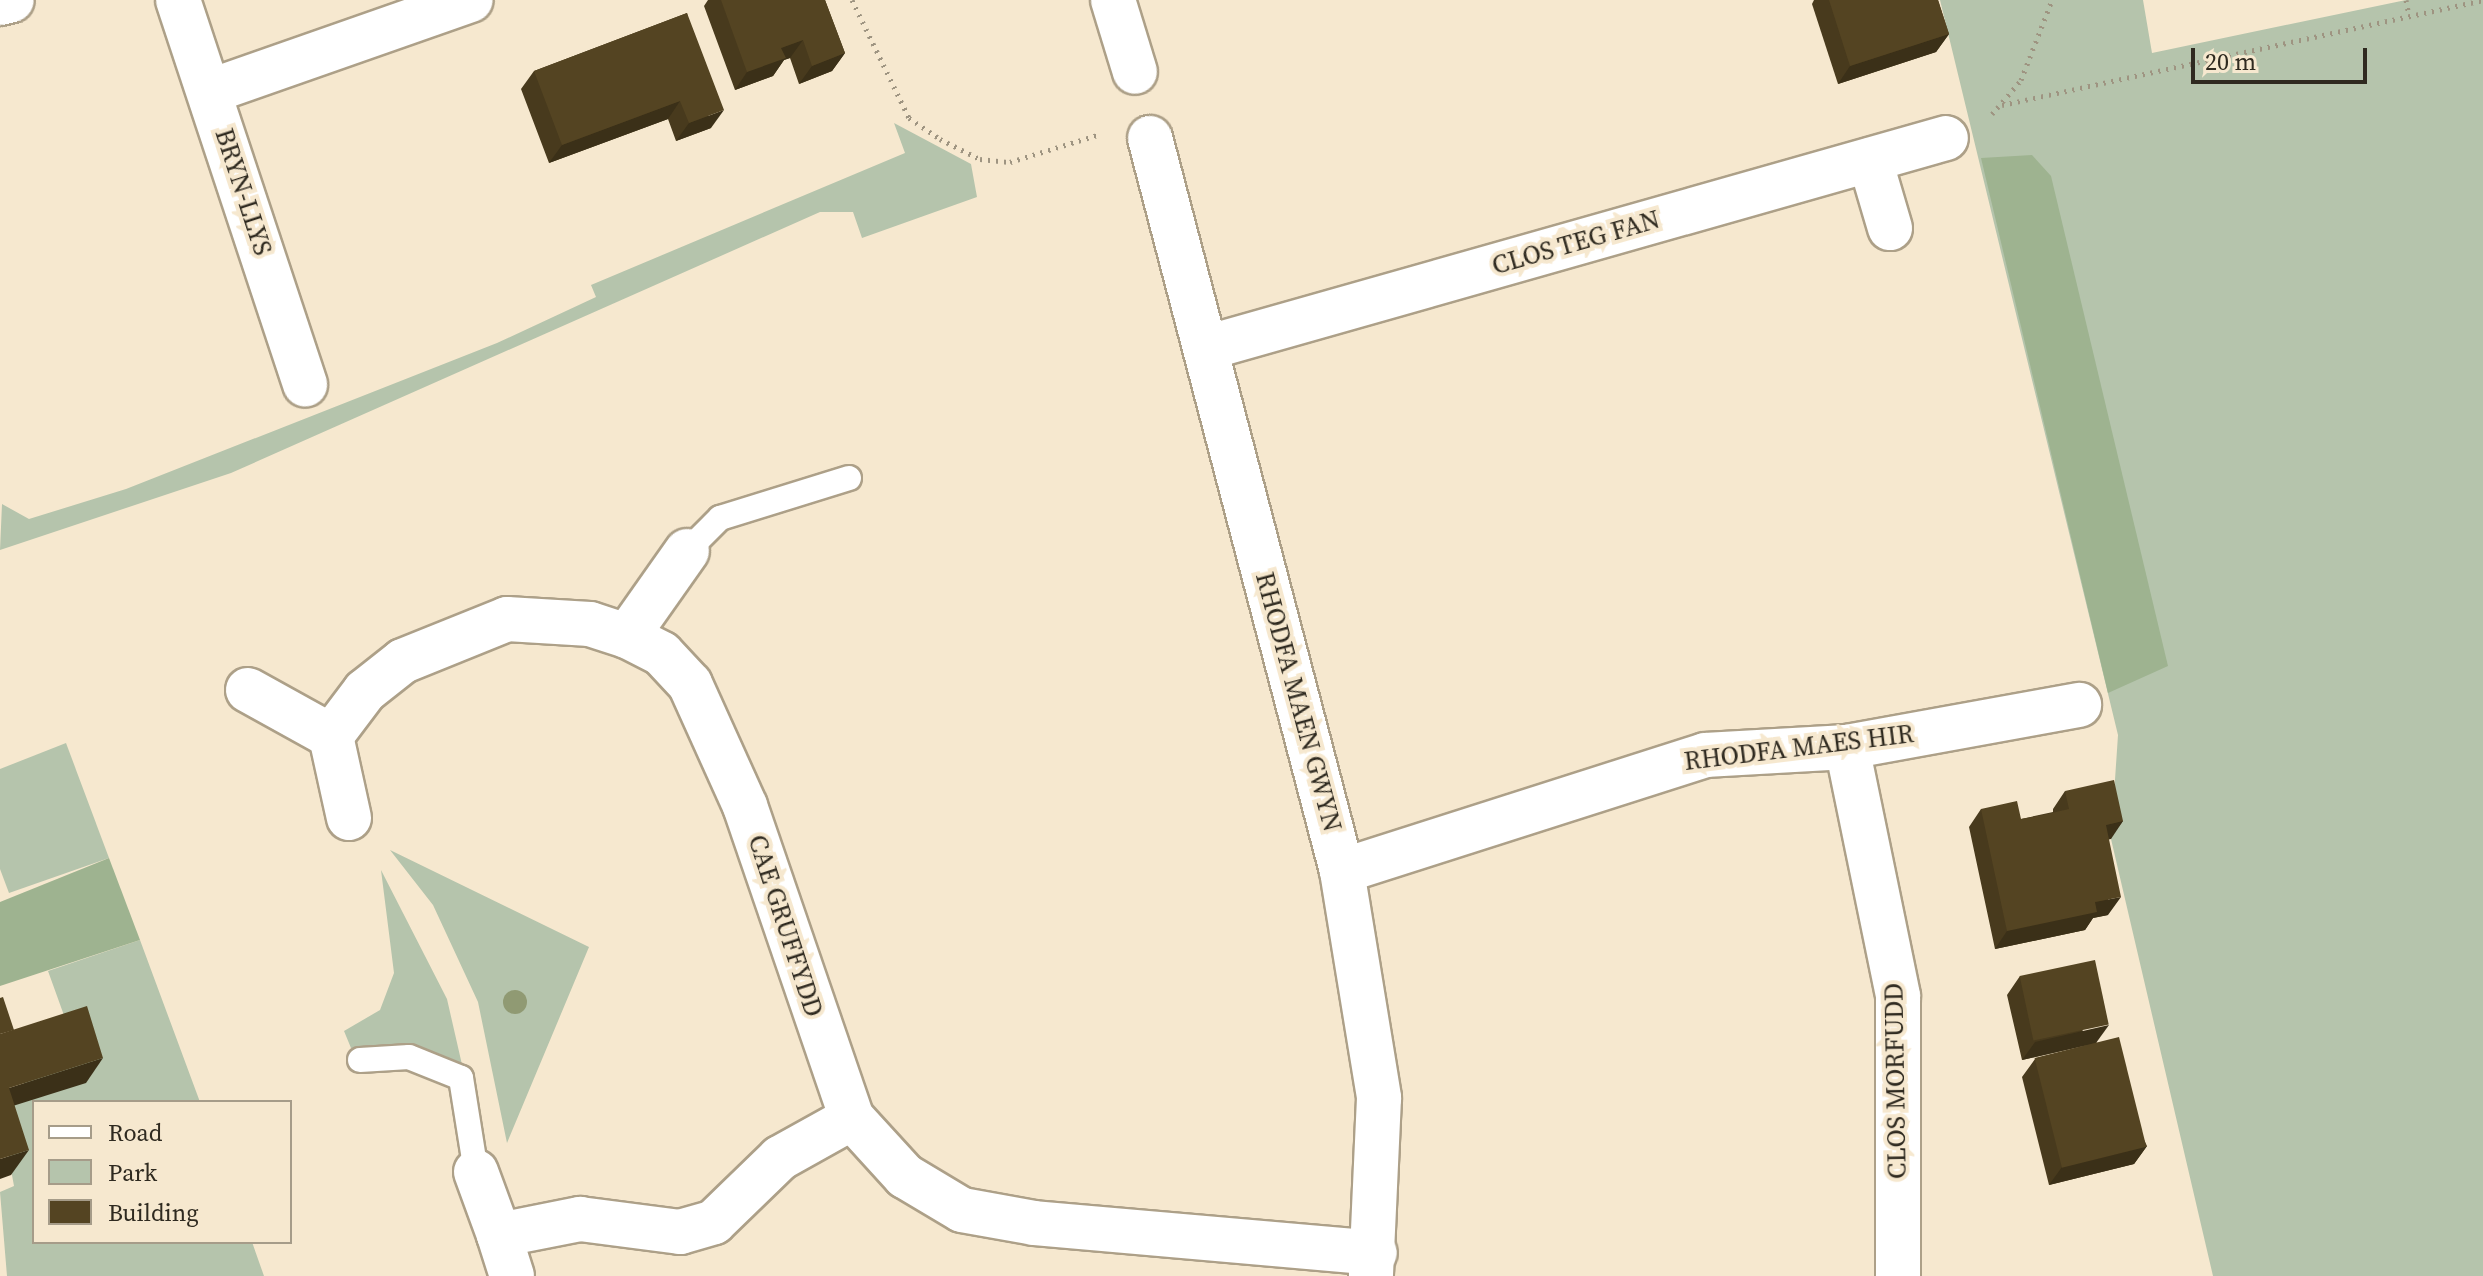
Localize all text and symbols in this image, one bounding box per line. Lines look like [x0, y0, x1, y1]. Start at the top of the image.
scale bar [2195, 32, 2371, 82]
text: 20 m [2205, 45, 2256, 78]
street label: BRYN-LLYS [208, 125, 278, 259]
street label: CLOS TEG FAN [1488, 204, 1664, 282]
street label: RHODFA MAEN GWYN [1248, 569, 1348, 835]
street label: RHODFA MAES HIR [1682, 718, 1916, 778]
street label: CAE GRUFFYDD [741, 831, 829, 1021]
street label: CLOS MORFUDD [1879, 983, 1913, 1179]
legend [32, 1100, 292, 1244]
text: Road [108, 1116, 162, 1149]
text: Park [108, 1156, 157, 1189]
text: Building [108, 1196, 199, 1229]

